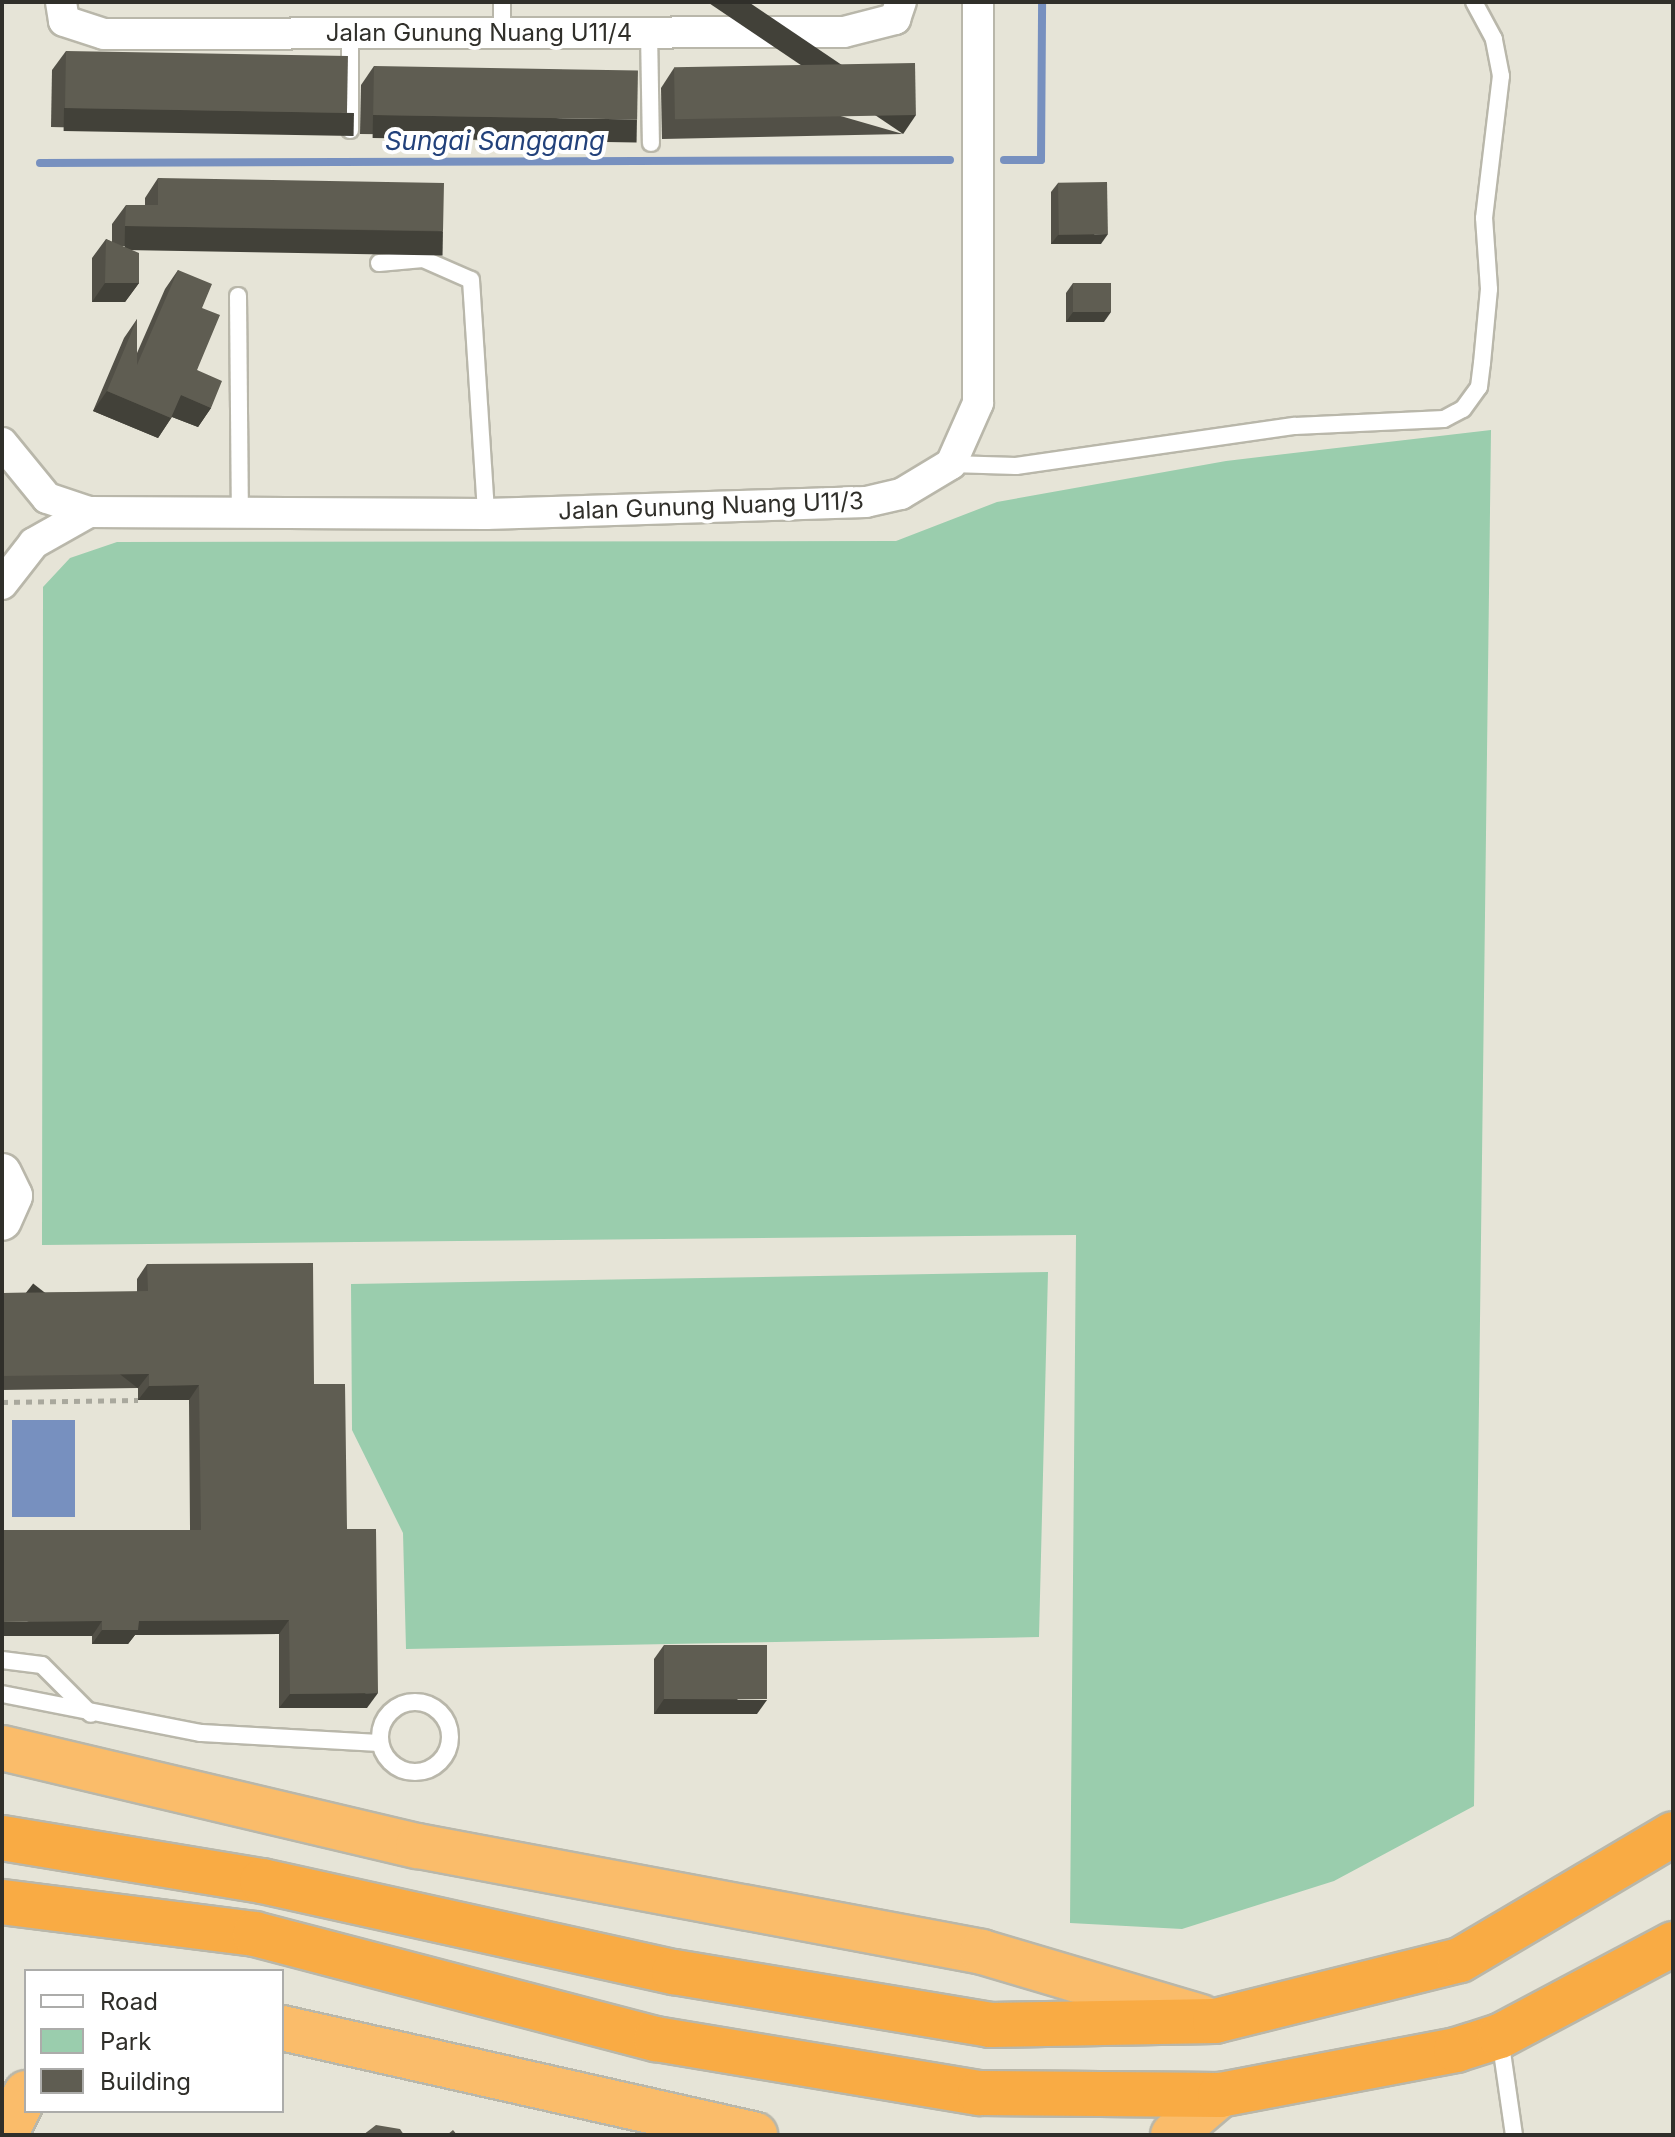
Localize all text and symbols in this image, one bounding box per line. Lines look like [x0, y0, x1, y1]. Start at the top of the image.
street label: Jalan Gunung Nuang U11/4 [326, 19, 632, 47]
water label: Sungai Sanggang [385, 125, 605, 157]
street label: Jalan Gunung Nuang U11/3 [558, 486, 864, 526]
legend [24, 1969, 284, 2113]
text: Road [100, 1987, 158, 2016]
text: Park [100, 2027, 151, 2056]
text: Building [100, 2067, 191, 2096]

